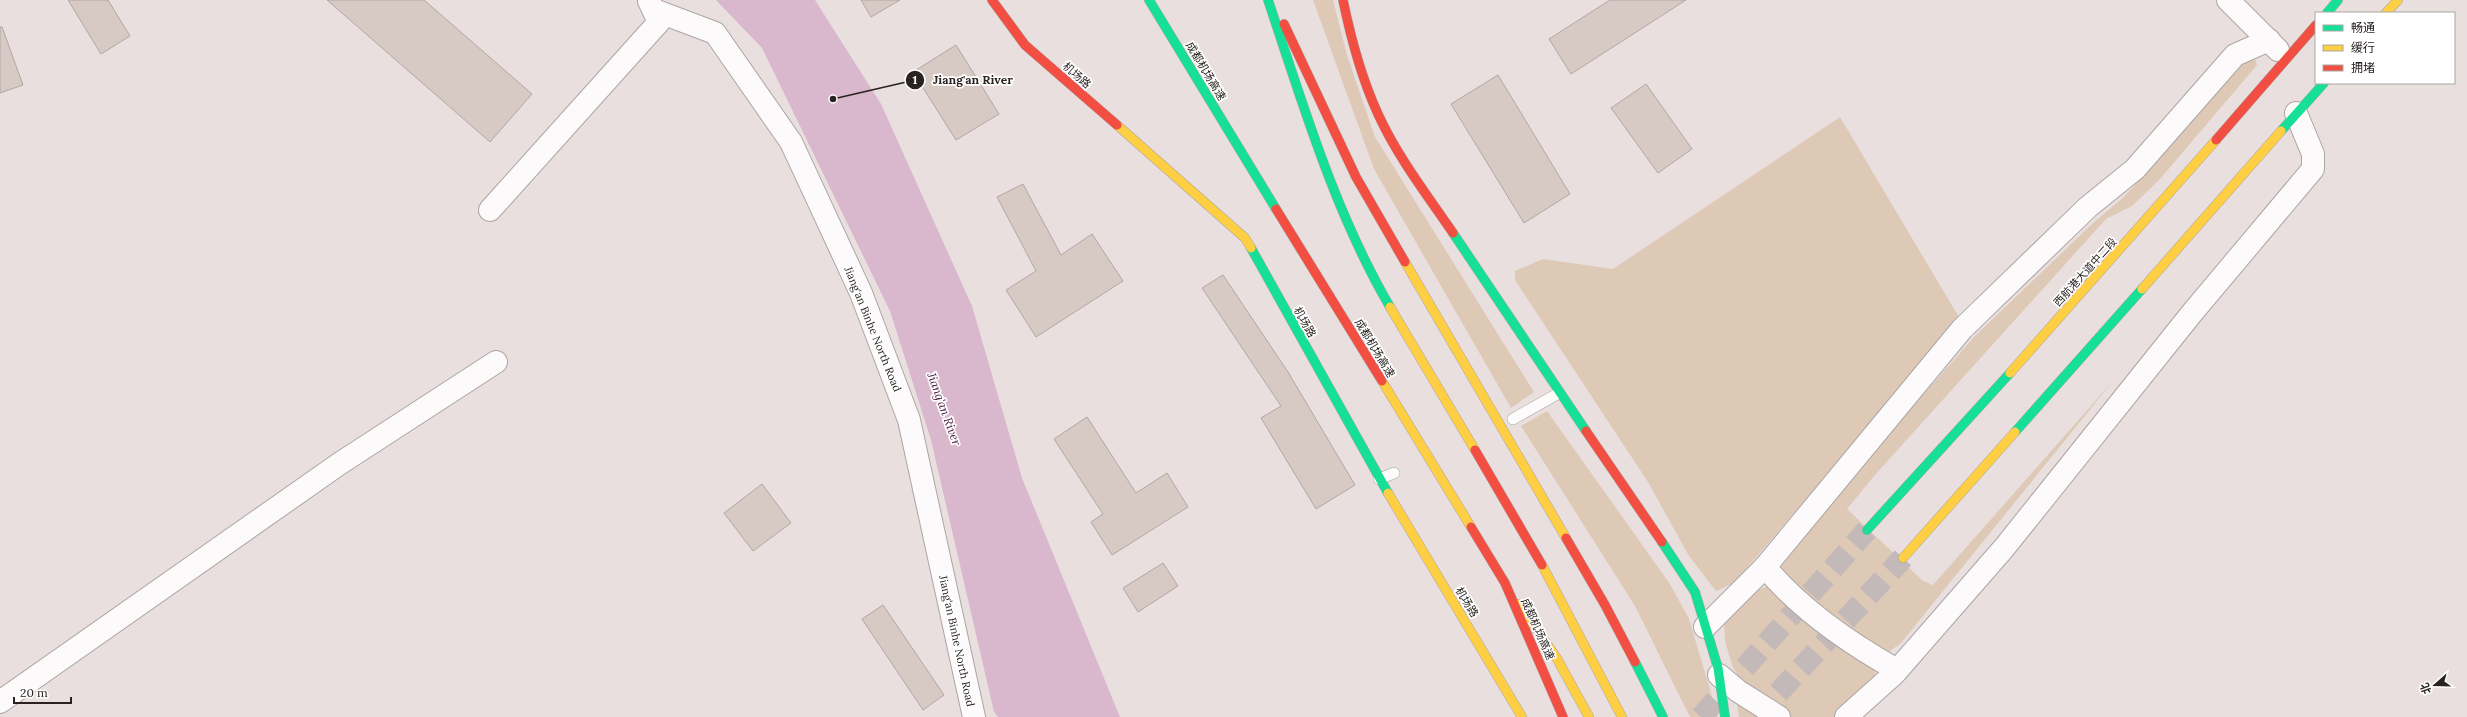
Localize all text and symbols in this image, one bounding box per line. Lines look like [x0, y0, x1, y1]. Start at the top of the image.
legend [2315, 12, 2455, 84]
text: 畅通 [2351, 20, 2375, 35]
street label: 成都机场高速 [1183, 39, 1229, 103]
text: 缓行 [2351, 40, 2375, 55]
street label: 机场路 [1060, 59, 1094, 91]
text: 拥堵 [2351, 60, 2375, 75]
callout: Jiang'an River [905, 68, 1021, 92]
text: 1 [913, 72, 918, 87]
text: Jiang'an River [933, 72, 1013, 87]
street label: 西航港大道中二段 [2050, 235, 2120, 309]
street label: Jiang'an Binhe North Road [841, 263, 905, 394]
street label: 机场路 [1291, 304, 1319, 340]
street label: 成都机场高速 [1352, 316, 1398, 380]
water label: Jiang'an River [924, 369, 965, 448]
street label: Jiang'an Binhe North Road [936, 573, 978, 708]
street label: 机场路 [1453, 584, 1481, 620]
street label: 成都机场高速 [1518, 596, 1558, 662]
north arrow [2415, 665, 2455, 705]
scale bar [14, 679, 71, 705]
text: 北 [2417, 681, 2434, 696]
text: 20 m [20, 685, 48, 700]

